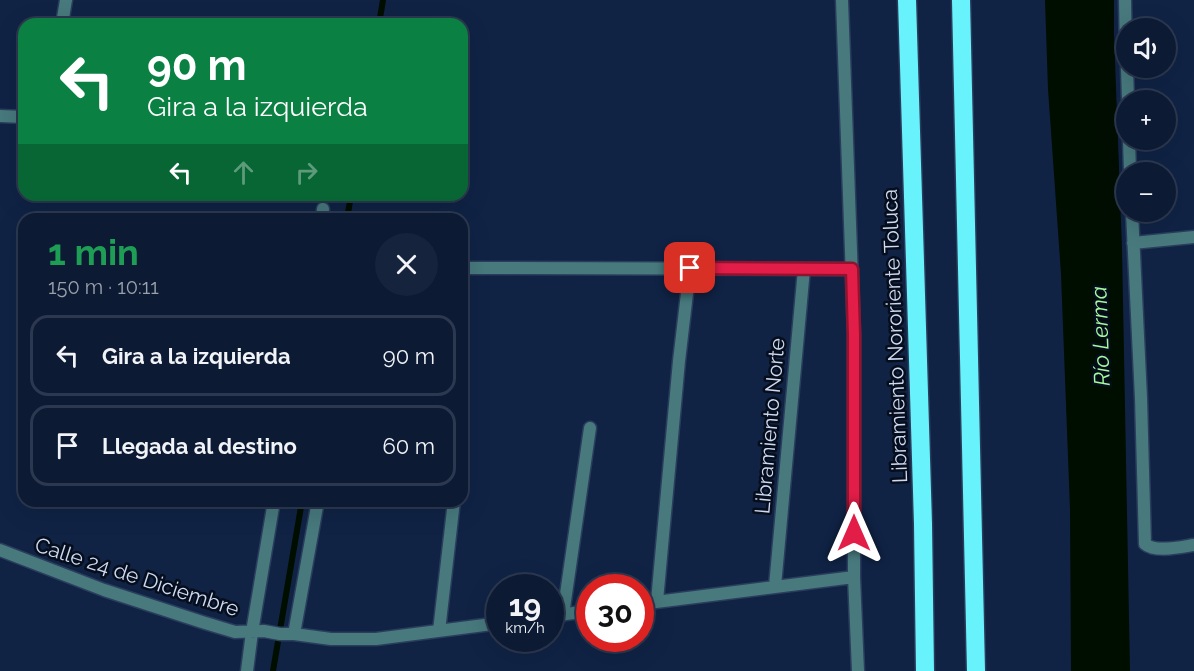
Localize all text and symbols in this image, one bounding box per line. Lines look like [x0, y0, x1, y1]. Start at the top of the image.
map controls [1116, 18, 1176, 222]
button: sound [1116, 18, 1176, 78]
text: 90 m [147, 41, 247, 90]
icon: left [48, 42, 126, 120]
button: + [1116, 90, 1176, 150]
text: Gira a la izquierda [147, 91, 368, 122]
icon: left [164, 156, 197, 189]
icon: ahead [227, 156, 260, 189]
icon: right [290, 156, 323, 189]
button: − [1116, 162, 1176, 222]
street label: Libramiento Nororiente Toluca [877, 189, 912, 483]
text: 1 min [48, 231, 139, 273]
button: close [375, 233, 438, 296]
pin [664, 242, 715, 293]
icon: arrive [673, 251, 706, 284]
text: 150 m · 10:11 [48, 275, 159, 299]
water label: Río Lerma [1085, 286, 1115, 386]
street label: Libramiento Norte [749, 337, 790, 515]
icon: left [51, 339, 84, 372]
text: Gira a la izquierda [102, 343, 291, 369]
text: 90 m [383, 343, 435, 369]
icon: arrive [51, 429, 84, 462]
text: Llegada al destino [102, 433, 297, 459]
text: 60 m [382, 433, 435, 459]
position arrow [822, 501, 886, 565]
street label: Calle 24 de Diciembre [32, 532, 242, 621]
speed limit sign: 30 [576, 574, 654, 652]
text: 19 [509, 588, 541, 623]
text: km/h [505, 619, 545, 637]

